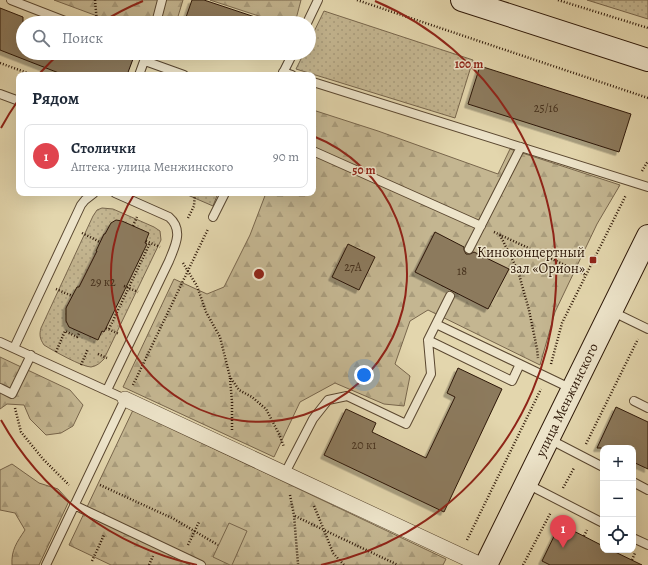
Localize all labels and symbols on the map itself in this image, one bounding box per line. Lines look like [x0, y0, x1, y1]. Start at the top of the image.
text: 100 m [455, 56, 483, 72]
house number: 25/16 [534, 100, 559, 116]
text: 50 m [352, 162, 376, 178]
place label: Киноконцертный зал «Орион» [477, 243, 585, 278]
marker: Киноконцертный зал «Орион» [588, 255, 598, 265]
house number: 27А [344, 259, 363, 275]
house number: 18 [457, 263, 467, 279]
centre of rings [252, 267, 266, 281]
house number: 29 к2 [90, 274, 116, 290]
street label: улица Менжинского [531, 340, 603, 461]
your location [354, 365, 374, 385]
house number: 20 к1 [352, 437, 376, 453]
pin: 1 [550, 515, 576, 548]

